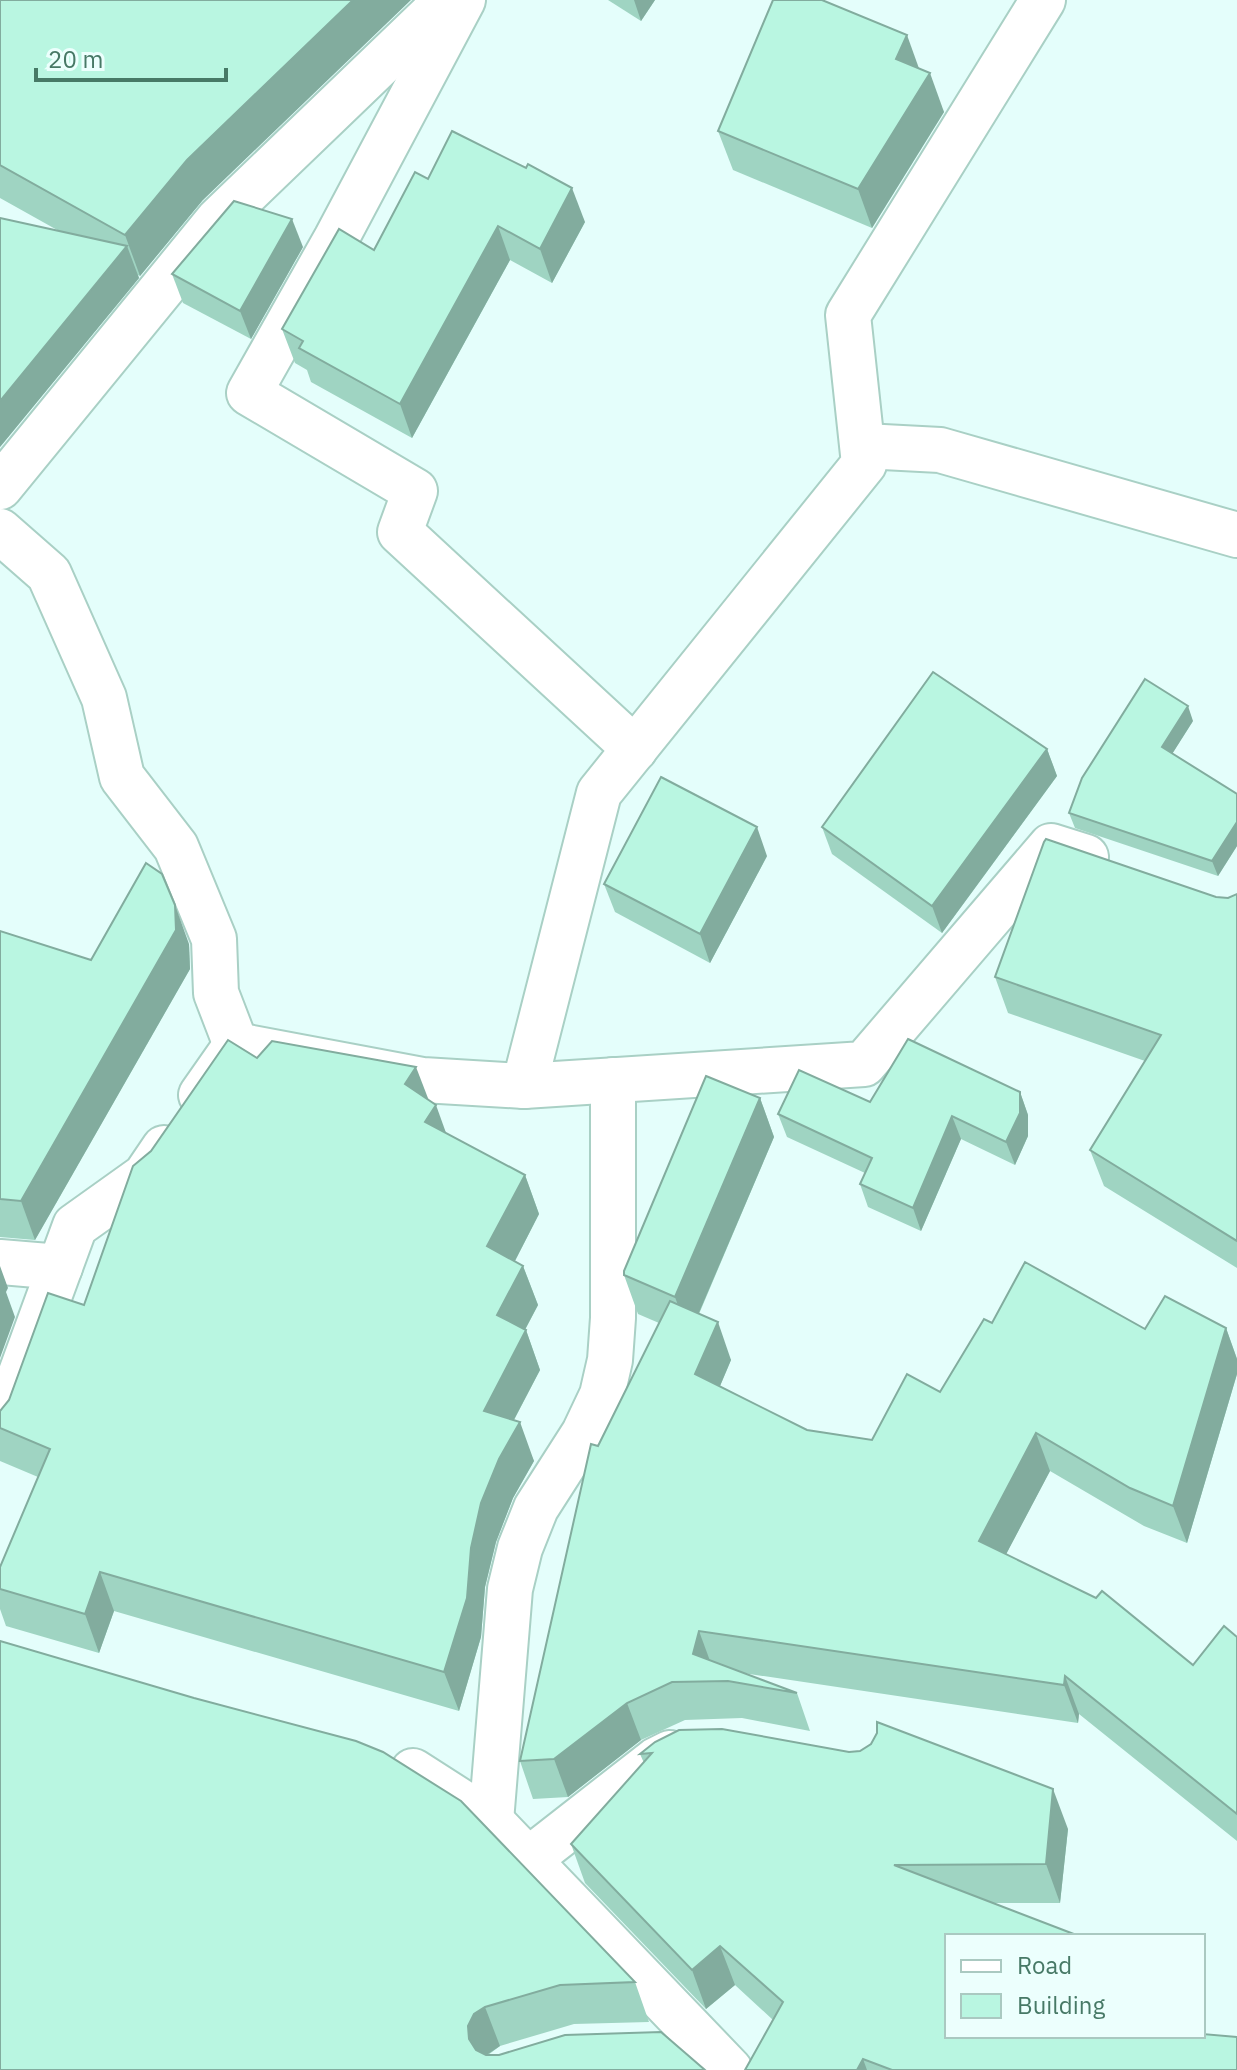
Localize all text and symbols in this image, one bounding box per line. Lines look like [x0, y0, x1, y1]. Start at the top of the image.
scale bar [36, 32, 226, 82]
text: 20 m [48, 43, 103, 75]
legend [945, 1934, 1205, 2038]
text: Road [1017, 1949, 1072, 1981]
text: Building [1017, 1989, 1105, 2021]

